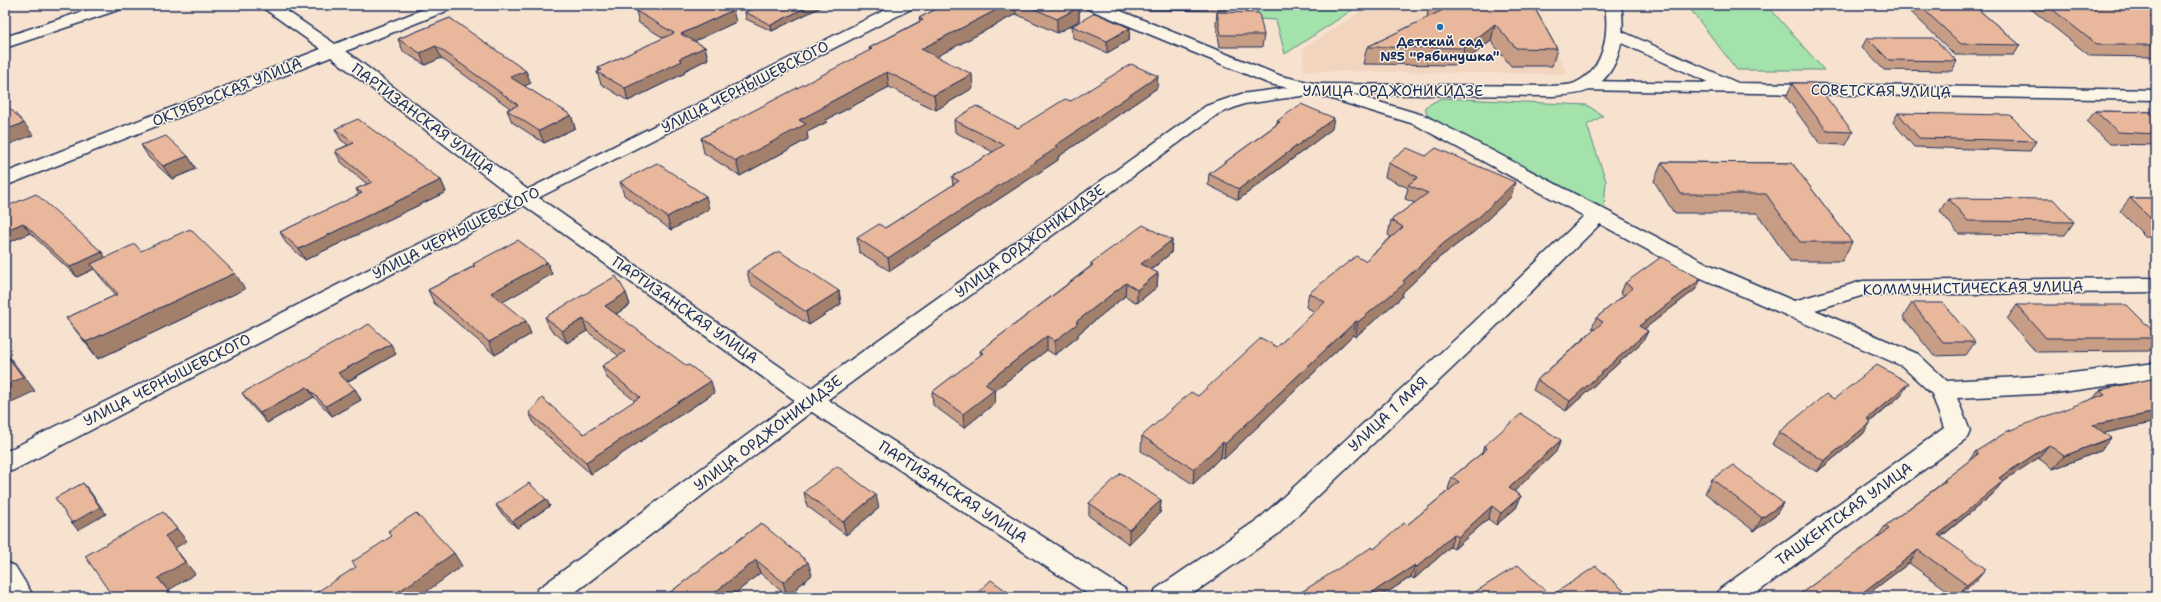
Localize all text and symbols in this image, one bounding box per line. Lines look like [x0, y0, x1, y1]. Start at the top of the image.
marker: Детский сад №5 "Рябинушка" [1435, 22, 1445, 32]
place label: Детский сад №5 "Рябинушка" [1380, 33, 1500, 65]
street label: УЛИЦА ЧЕРНЫШЕВСКОГО [658, 36, 832, 138]
street label: ОКТЯБРЬСКАЯ УЛИЦА [149, 53, 305, 131]
street label: ПАРТИЗАНСКАЯ УЛИЦА [348, 59, 499, 179]
street label: СОВЕТСКАЯ УЛИЦА [1811, 80, 1952, 102]
street label: УЛИЦА ОРДЖОНИКИДЗЕ [1303, 81, 1483, 101]
street label: УЛИЦА ОРДЖОНИКИДЗЕ [951, 180, 1109, 302]
street label: УЛИЦА ЧЕРНЫШЕВСКОГО [369, 182, 543, 284]
street label: ПАРТИЗАНСКАЯ УЛИЦА [608, 252, 762, 368]
street label: КОММУНИСТИЧЕСКАЯ УЛИЦА [1862, 276, 2084, 300]
street label: УЛИЦА ЧЕРНЫШЕВСКОГО [80, 329, 254, 431]
street label: УЛИЦА ОРДЖОНИКИДЗЕ [690, 371, 846, 495]
street label: УЛИЦА 1 МАЯ [1344, 372, 1432, 456]
street label: ПАРТИЗАНСКАЯ УЛИЦА [875, 436, 1031, 548]
street label: ТАШКЕНТСКАЯ УЛИЦА [1772, 458, 1916, 570]

